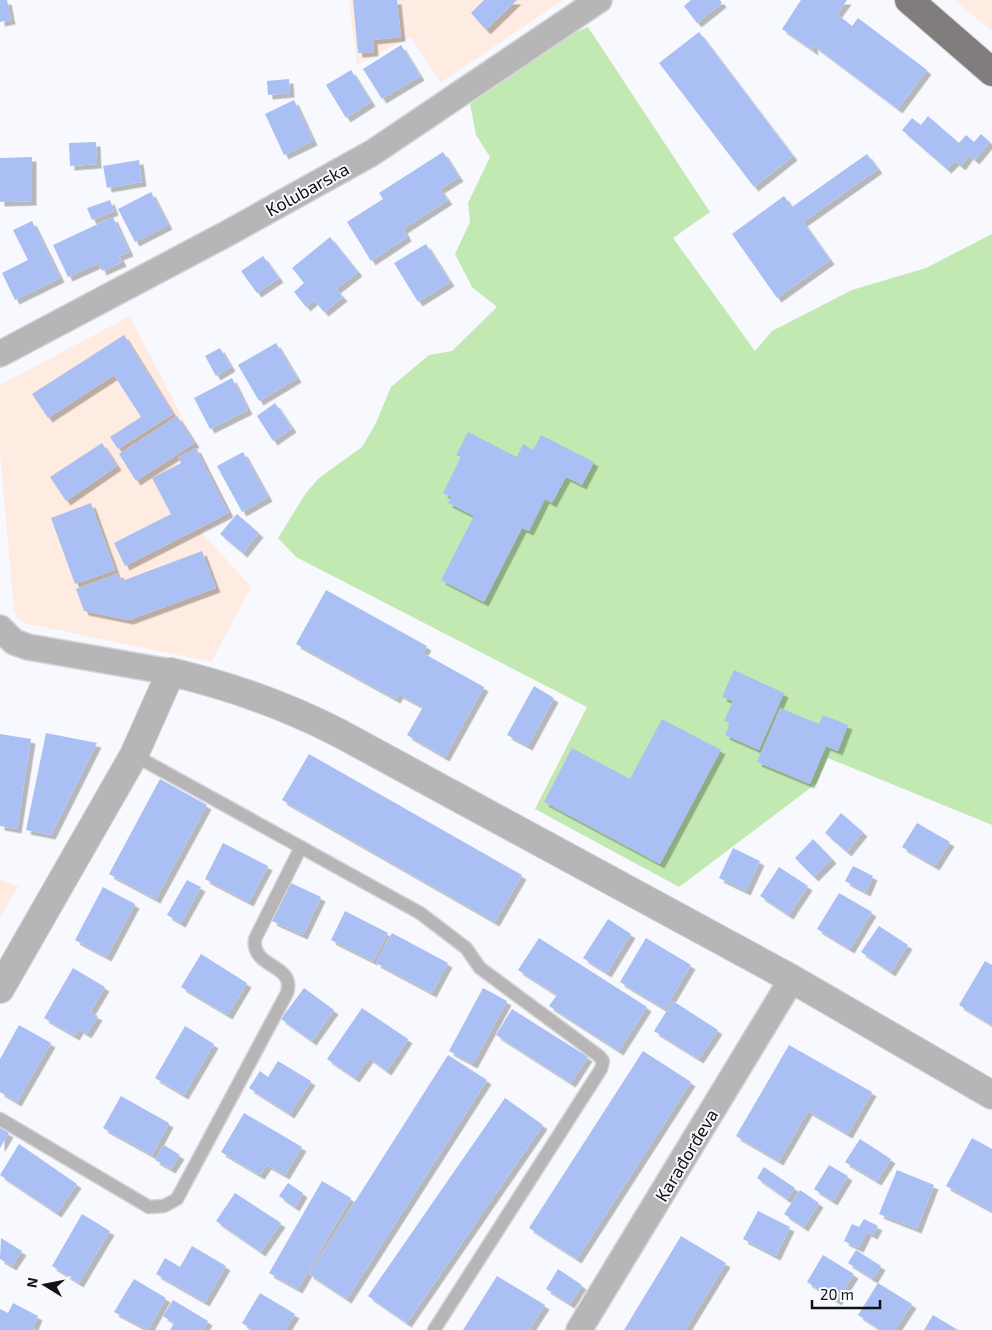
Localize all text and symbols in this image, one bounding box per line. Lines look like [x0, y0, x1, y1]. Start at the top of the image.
street label: Kolubarska [262, 157, 352, 221]
street label: Karađorđeva [650, 1105, 722, 1205]
north arrow [20, 1260, 70, 1310]
text: N [22, 1276, 41, 1289]
scale bar [812, 1278, 880, 1310]
text: 20 m [820, 1285, 854, 1303]

